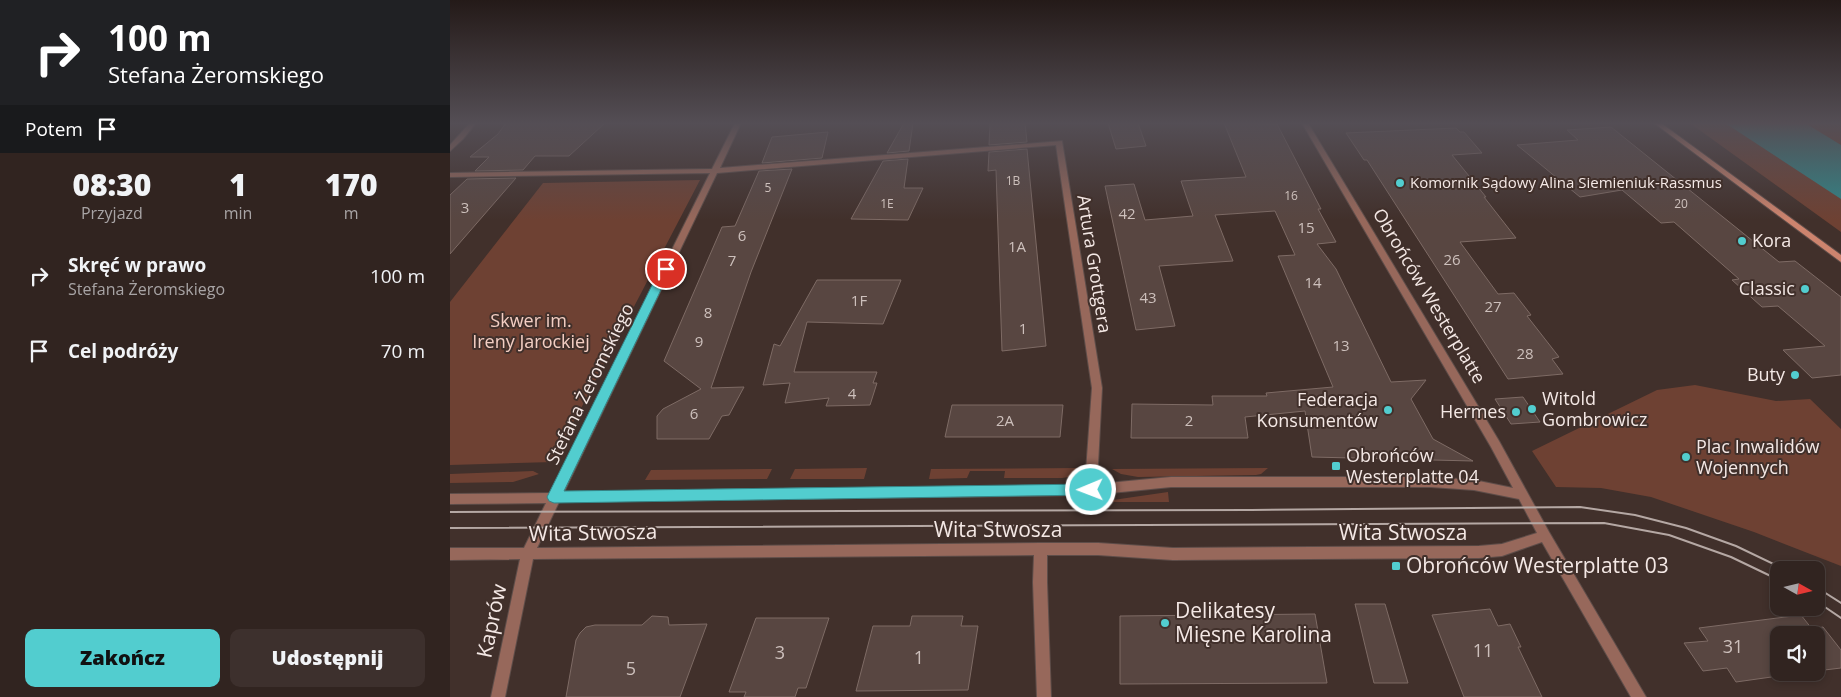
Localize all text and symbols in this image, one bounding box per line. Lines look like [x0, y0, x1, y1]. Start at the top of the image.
text: 100 m [108, 14, 212, 61]
icon: right [25, 20, 90, 85]
text: Stefana Żeromskiego [108, 59, 324, 89]
icon: arrive [93, 115, 121, 143]
text: Potem [25, 116, 83, 142]
text: 08:30 [72, 164, 151, 205]
text: 1 [229, 164, 247, 205]
text: 170 [325, 164, 378, 205]
house number: 1B [1006, 172, 1021, 189]
place label: Komornik Sądowy Alina Siemieniuk-Rassmus [1410, 172, 1722, 192]
marker: Komornik Sądowy Alina Siemieniuk-Rassmus [1394, 177, 1406, 189]
house number: 5 [765, 179, 772, 196]
house number: 16 [1284, 187, 1298, 204]
street label: Artura Grottgera [1072, 193, 1118, 335]
house number: 1E [880, 195, 894, 212]
house number: 20 [1674, 195, 1688, 212]
house number: 3 [461, 197, 469, 217]
text: Przyjazd [81, 202, 143, 224]
text: min [224, 202, 252, 224]
text: m [344, 202, 359, 224]
house number: 42 [1118, 203, 1136, 223]
street label: Obrońców Westerplatte [1368, 204, 1492, 387]
house number: 15 [1297, 217, 1315, 237]
house number: 6 [738, 225, 746, 245]
place label: Kora [1752, 228, 1791, 252]
marker: Kora [1736, 235, 1748, 247]
house number: 1A [1008, 236, 1027, 256]
pin [645, 248, 687, 290]
house number: 26 [1443, 249, 1461, 269]
house number: 7 [728, 250, 736, 270]
text: Skręć w prawo [68, 252, 206, 278]
icon: arrive [652, 255, 680, 283]
icon: right [25, 262, 53, 290]
text: 100 m [370, 263, 425, 289]
house number: 14 [1304, 272, 1322, 292]
place label: Classic [1739, 276, 1795, 300]
text: Stefana Żeromskiego [68, 278, 225, 300]
marker: Classic [1799, 283, 1811, 295]
house number: 43 [1139, 287, 1157, 307]
house number: 1F [851, 290, 867, 310]
house number: 27 [1484, 296, 1502, 316]
street label: Stefana Żeromskiego [540, 299, 639, 468]
house number: 8 [704, 302, 712, 322]
park label: Skwer im. Ireny Jarockiej [472, 308, 590, 353]
house number: 1 [1019, 318, 1027, 338]
house number: 9 [695, 331, 703, 351]
house number: 13 [1332, 335, 1350, 355]
icon: arrive [25, 337, 53, 365]
text: Cel podróży [68, 338, 178, 364]
text: 70 m [381, 338, 425, 364]
house number: 28 [1516, 343, 1534, 363]
place label: Buty [1747, 362, 1786, 386]
marker: Buty [1789, 369, 1801, 381]
house number: 4 [848, 383, 857, 403]
place label: Witold Gombrowicz [1542, 386, 1647, 431]
place label: Federacja Konsumentów [1256, 387, 1378, 432]
place label: Hermes [1440, 399, 1506, 423]
house number: 6 [690, 403, 698, 423]
marker: Witold Gombrowicz [1526, 403, 1538, 415]
marker: Federacja Konsumentów [1382, 404, 1394, 416]
marker: Hermes [1510, 406, 1522, 418]
house number: 2A [996, 410, 1015, 430]
house number: 2 [1185, 410, 1193, 430]
place label: Plac Inwalidów Wojennych [1696, 434, 1820, 479]
place label: Obrońców Westerplatte 04 [1346, 443, 1479, 488]
marker: Plac Inwalidów Wojennych [1680, 451, 1692, 463]
marker: Obrońców Westerplatte 04 [1330, 460, 1342, 472]
position arrow [1064, 463, 1116, 515]
street label: Wita Stwosza [934, 515, 1062, 543]
street label: Wita Stwosza [528, 517, 658, 547]
street label: Wita Stwosza [1339, 518, 1467, 546]
place label: Obrońców Westerplatte 03 [1406, 551, 1669, 579]
marker: Obrońców Westerplatte 03 [1390, 560, 1402, 572]
north arrow [1770, 561, 1825, 616]
map controls [1770, 561, 1825, 681]
street label: Kaprów [470, 581, 513, 660]
place label: Delikatesy Mięsne Karolina [1175, 596, 1332, 648]
marker: Delikatesy Mięsne Karolina [1159, 617, 1171, 629]
button: sound [1770, 626, 1825, 681]
button: Zakończ [25, 629, 220, 687]
button: Udostępnij [230, 629, 425, 687]
house number: 31 [1723, 634, 1743, 658]
house number: 11 [1473, 638, 1493, 662]
house number: 3 [775, 640, 785, 664]
house number: 1 [914, 645, 924, 669]
house number: 5 [626, 656, 636, 680]

